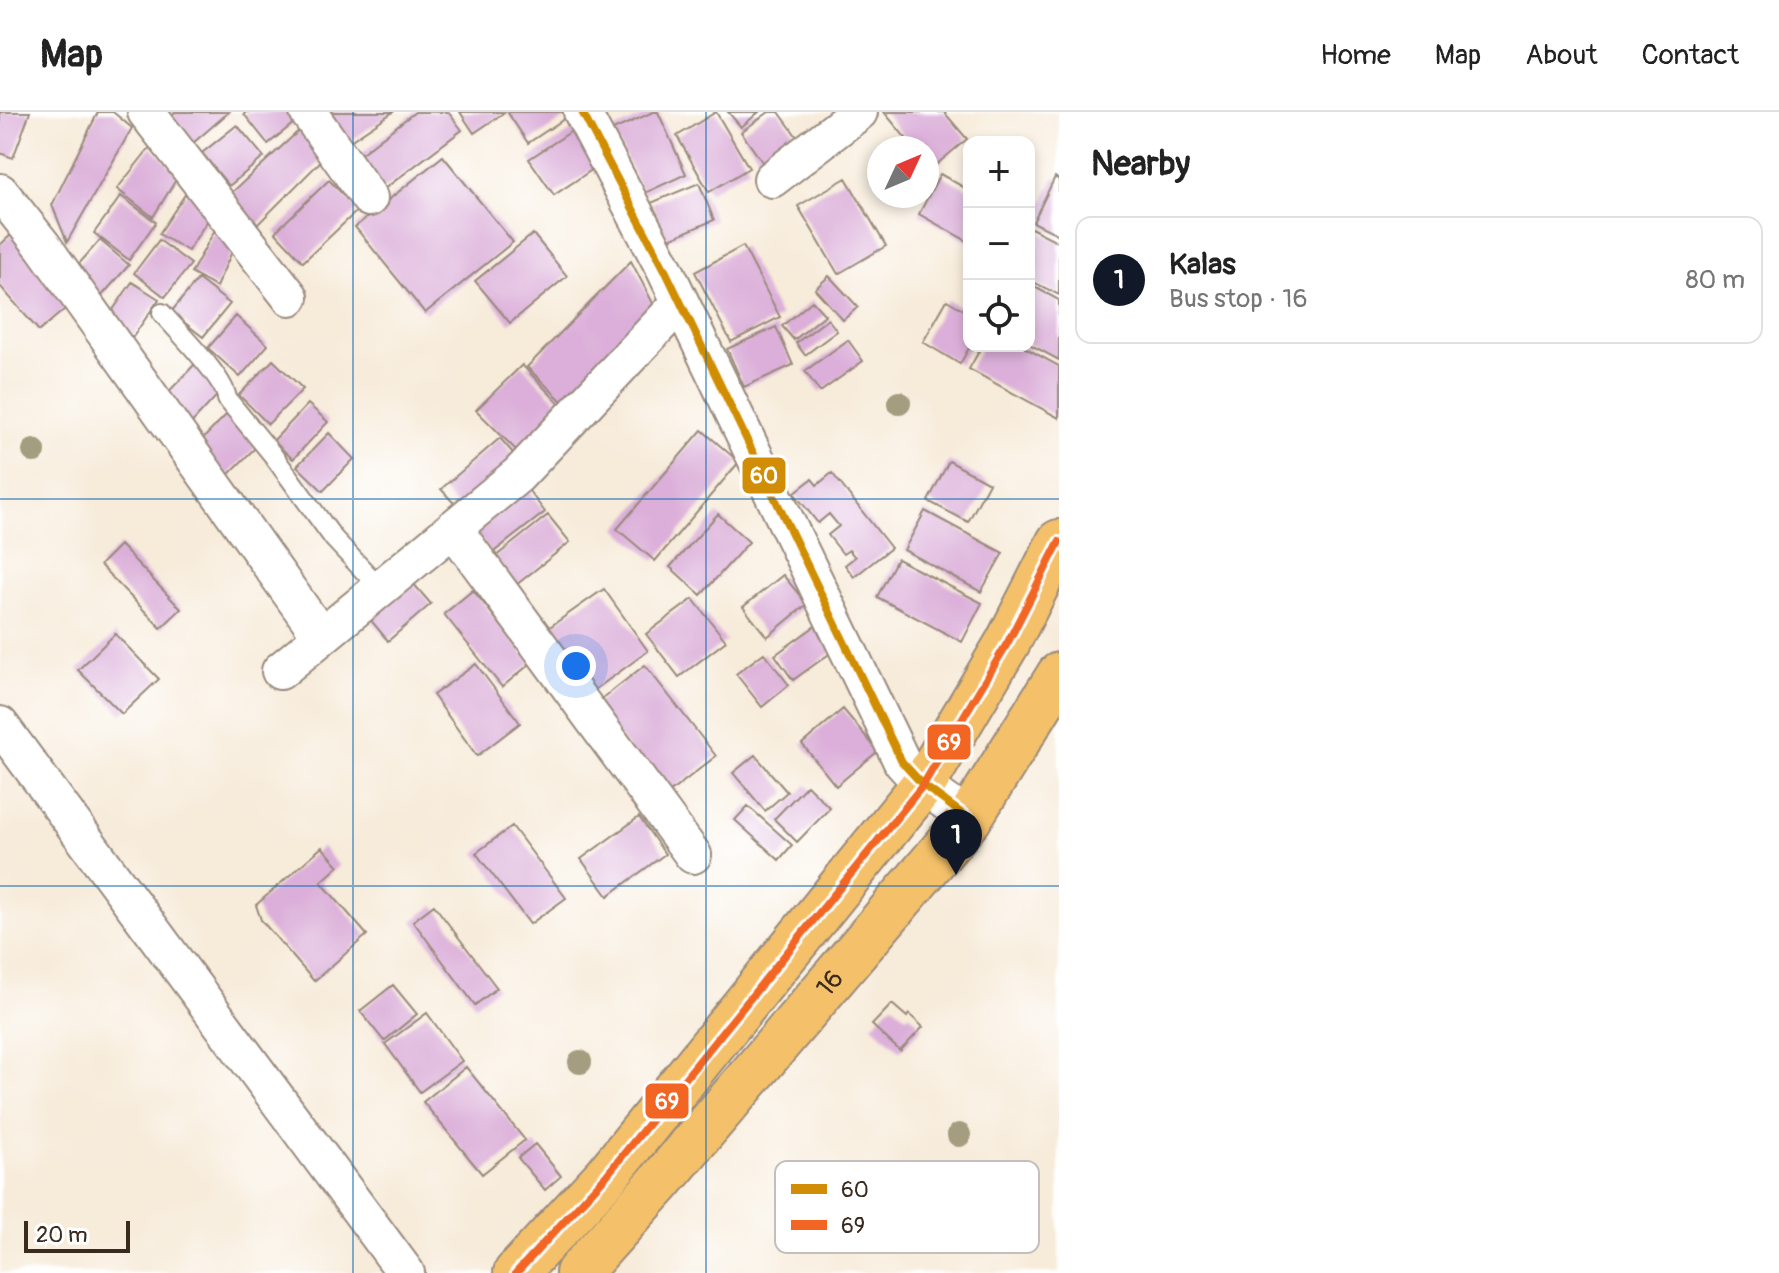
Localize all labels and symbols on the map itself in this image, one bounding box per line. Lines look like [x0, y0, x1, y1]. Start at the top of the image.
north arrow [867, 136, 939, 208]
line badge: 60 [741, 456, 787, 495]
text: 60 [750, 462, 778, 490]
your location [556, 646, 596, 686]
line badge: 69 [926, 723, 972, 761]
text: 69 [937, 729, 961, 757]
pin: 1 [930, 809, 982, 875]
street label: 16 [810, 964, 851, 1004]
line badge: 69 [644, 1082, 690, 1120]
text: 69 [655, 1088, 679, 1116]
legend [775, 1161, 1039, 1253]
text: 60 [841, 1176, 869, 1204]
text: 69 [841, 1212, 865, 1240]
scale bar [24, 1217, 130, 1253]

